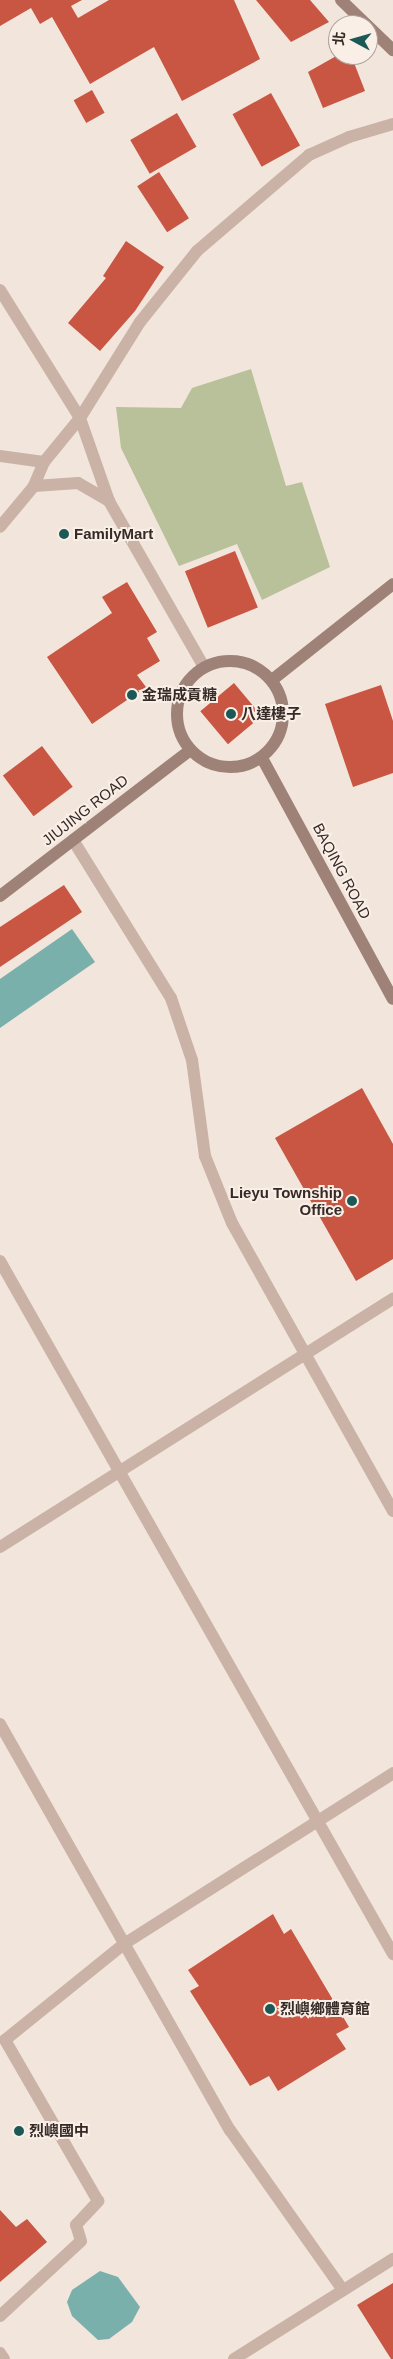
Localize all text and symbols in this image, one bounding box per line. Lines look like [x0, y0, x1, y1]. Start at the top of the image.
north arrow [328, 15, 378, 65]
text: 北 [330, 31, 348, 46]
place label: FamilyMart [74, 525, 153, 543]
marker: FamilyMart [58, 528, 70, 540]
place label: 金瑞成貢糖 [142, 686, 217, 704]
marker: 金瑞成貢糖 [126, 689, 138, 701]
place label: 八達樓子 [241, 705, 301, 723]
marker: 八達樓子 [225, 708, 237, 720]
street label: JIUJING ROAD [38, 771, 132, 849]
street label: BAQING ROAD [309, 820, 375, 922]
place label: Lieyu Township Office [230, 1183, 342, 1218]
marker: Lieyu Township Office [346, 1195, 358, 1207]
place label: 烈嶼鄉體育館 [280, 2000, 370, 2018]
marker: 烈嶼鄉體育館 [264, 2003, 276, 2015]
place label: 烈嶼國中 [29, 2122, 89, 2140]
marker: 烈嶼國中 [13, 2125, 25, 2137]

